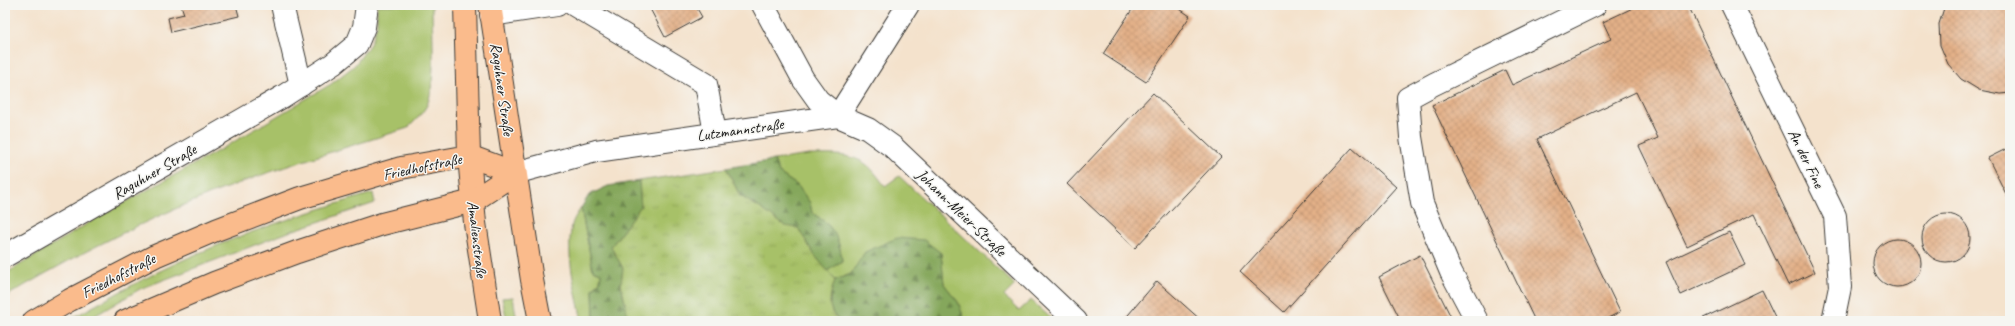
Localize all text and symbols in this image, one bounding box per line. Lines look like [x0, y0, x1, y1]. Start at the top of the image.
street label: Raguhner Straße [486, 41, 519, 139]
street label: Lutzmannstraße [696, 114, 786, 146]
street label: An der Fine [1783, 126, 1830, 193]
street label: Raguhner Straße [109, 139, 202, 204]
street label: Friedhofstraße [381, 149, 465, 185]
street label: Johann-Meier-Straße [911, 164, 1012, 262]
street label: Amalienstraße [462, 200, 492, 280]
street label: Friedhofstraße [78, 248, 160, 303]

